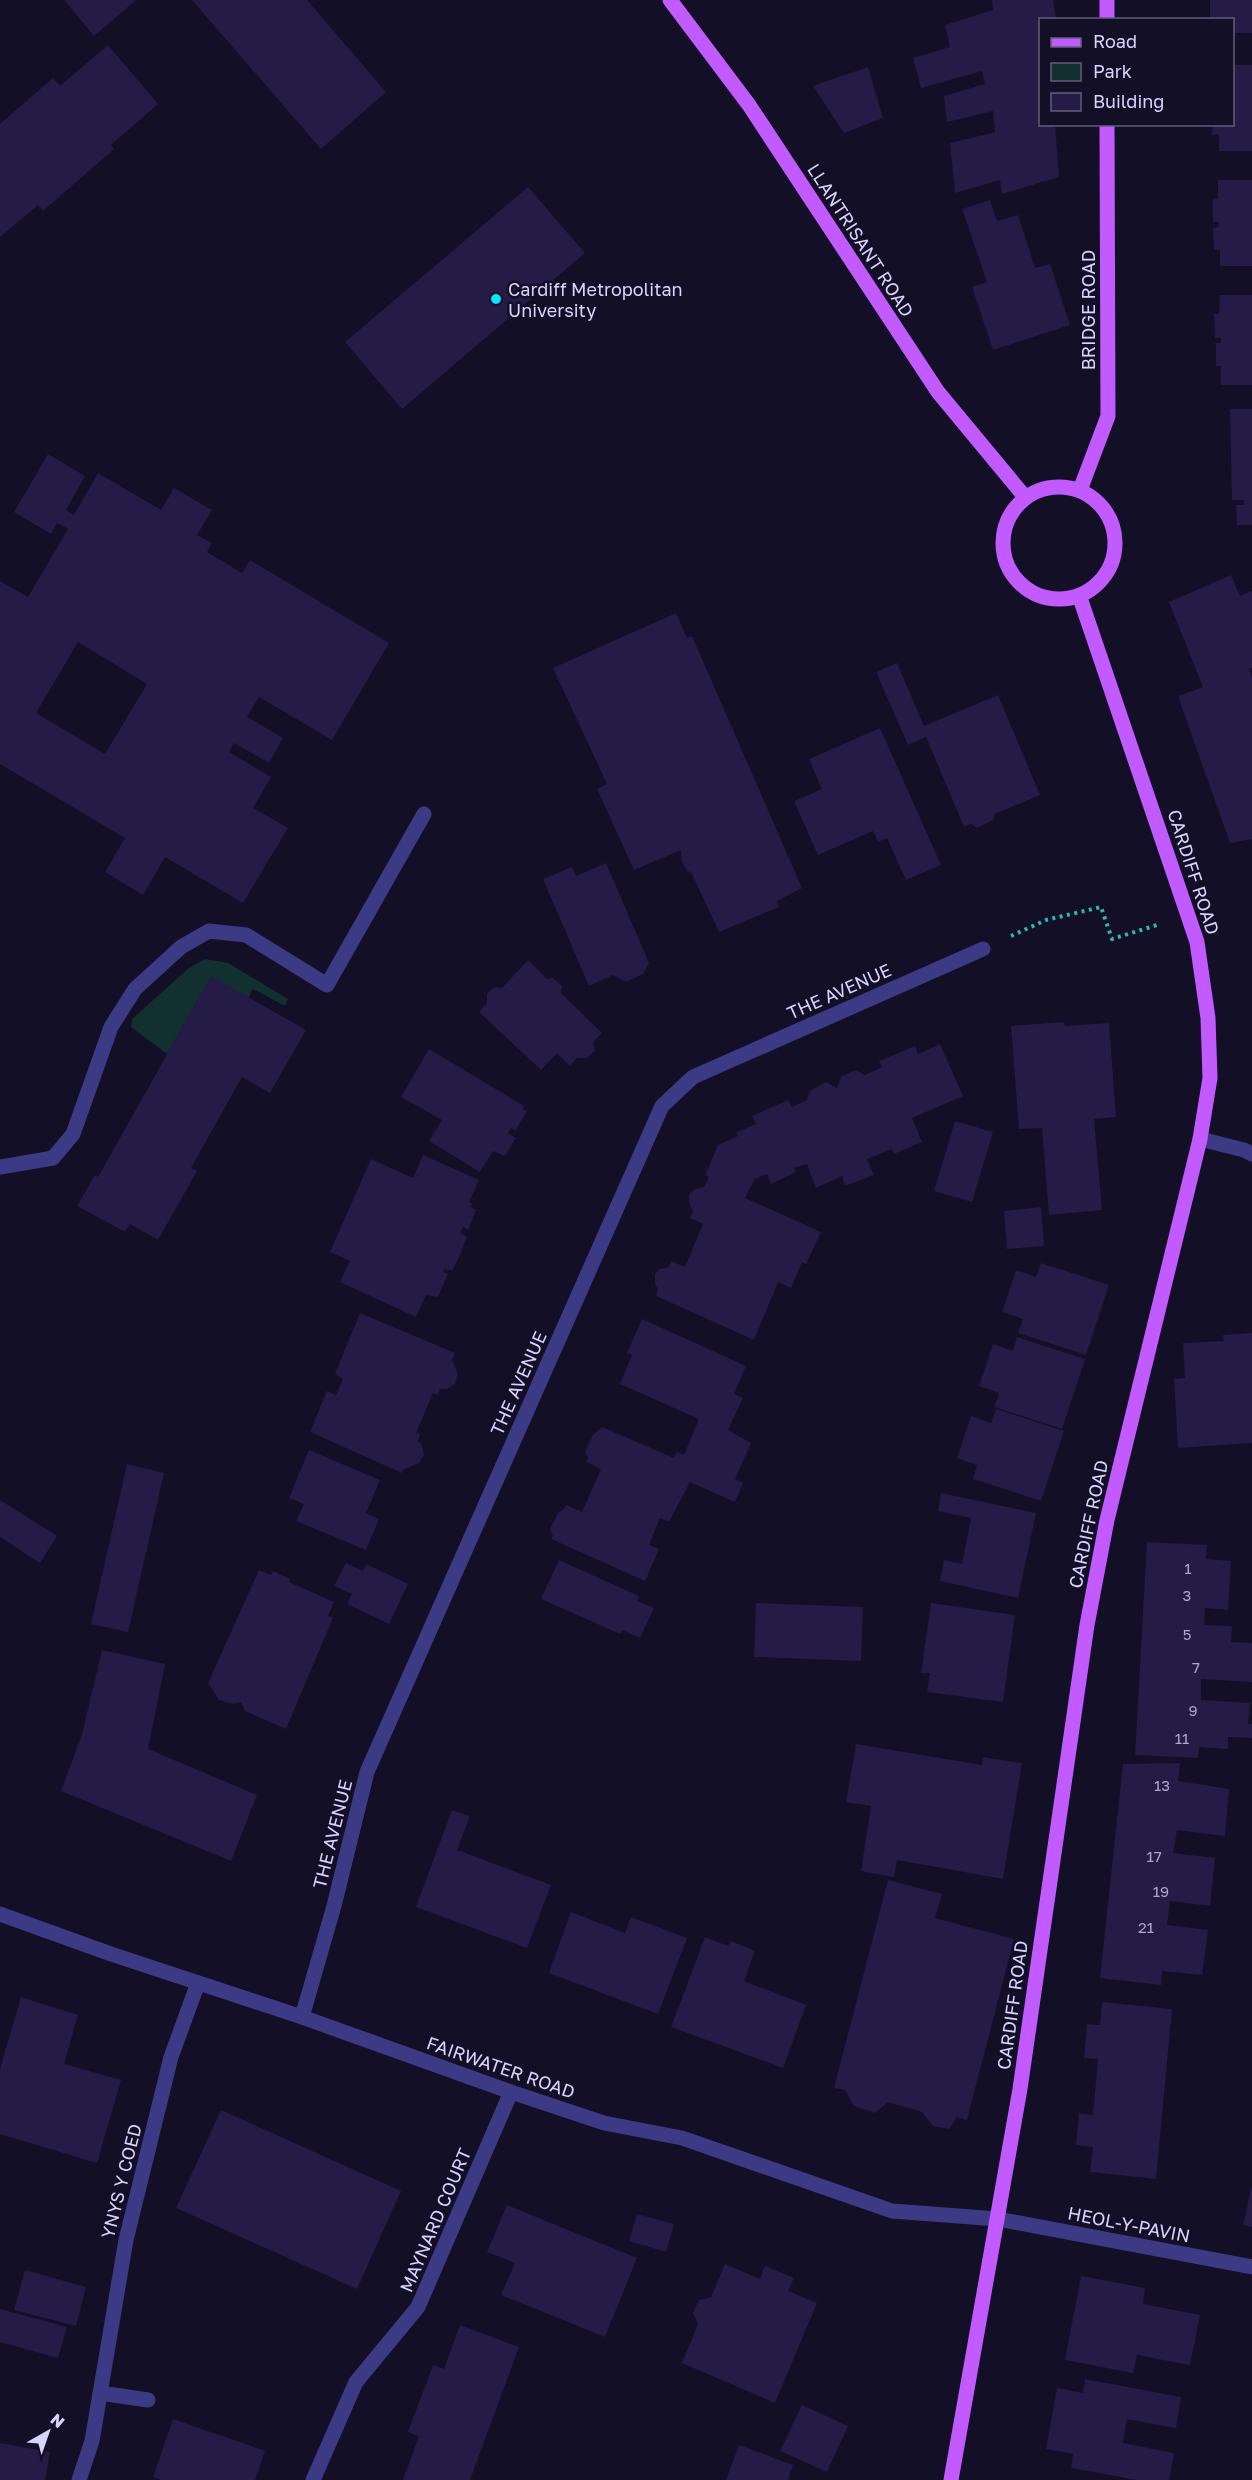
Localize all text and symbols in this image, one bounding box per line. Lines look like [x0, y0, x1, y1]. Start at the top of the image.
legend [1039, 18, 1234, 126]
text: Road [1093, 30, 1137, 52]
text: Park [1093, 60, 1132, 82]
text: Building [1093, 90, 1164, 112]
street label: LLANTRISANT ROAD [803, 159, 919, 321]
street label: BRIDGE ROAD [1077, 250, 1099, 370]
place label: Cardiff Metropolitan University [508, 278, 683, 321]
marker: Cardiff Metropolitan University [489, 292, 503, 306]
street label: CARDIFF ROAD [1163, 807, 1225, 937]
street label: THE AVENUE [784, 958, 894, 1024]
street label: THE AVENUE [485, 1328, 551, 1438]
street label: CARDIFF ROAD [1064, 1458, 1112, 1590]
house number: 1 [1184, 1559, 1192, 1577]
house number: 3 [1183, 1586, 1191, 1604]
house number: 5 [1183, 1625, 1191, 1643]
house number: 7 [1192, 1658, 1200, 1676]
house number: 9 [1188, 1701, 1198, 1719]
house number: 11 [1175, 1729, 1189, 1747]
house number: 13 [1154, 1776, 1170, 1794]
street label: THE AVENUE [308, 1777, 356, 1891]
house number: 17 [1146, 1847, 1162, 1865]
house number: 19 [1153, 1882, 1169, 1900]
house number: 21 [1138, 1918, 1154, 1936]
street label: CARDIFF ROAD [992, 1939, 1032, 2071]
street label: FAIRWATER ROAD [424, 2031, 578, 2103]
street label: YNYS Y COED [96, 2121, 146, 2241]
street label: MAYNARD COURT [395, 2145, 475, 2295]
street label: HEOL-Y-PAVIN [1066, 2201, 1192, 2247]
north arrow [18, 2402, 78, 2462]
text: N [47, 2409, 69, 2432]

